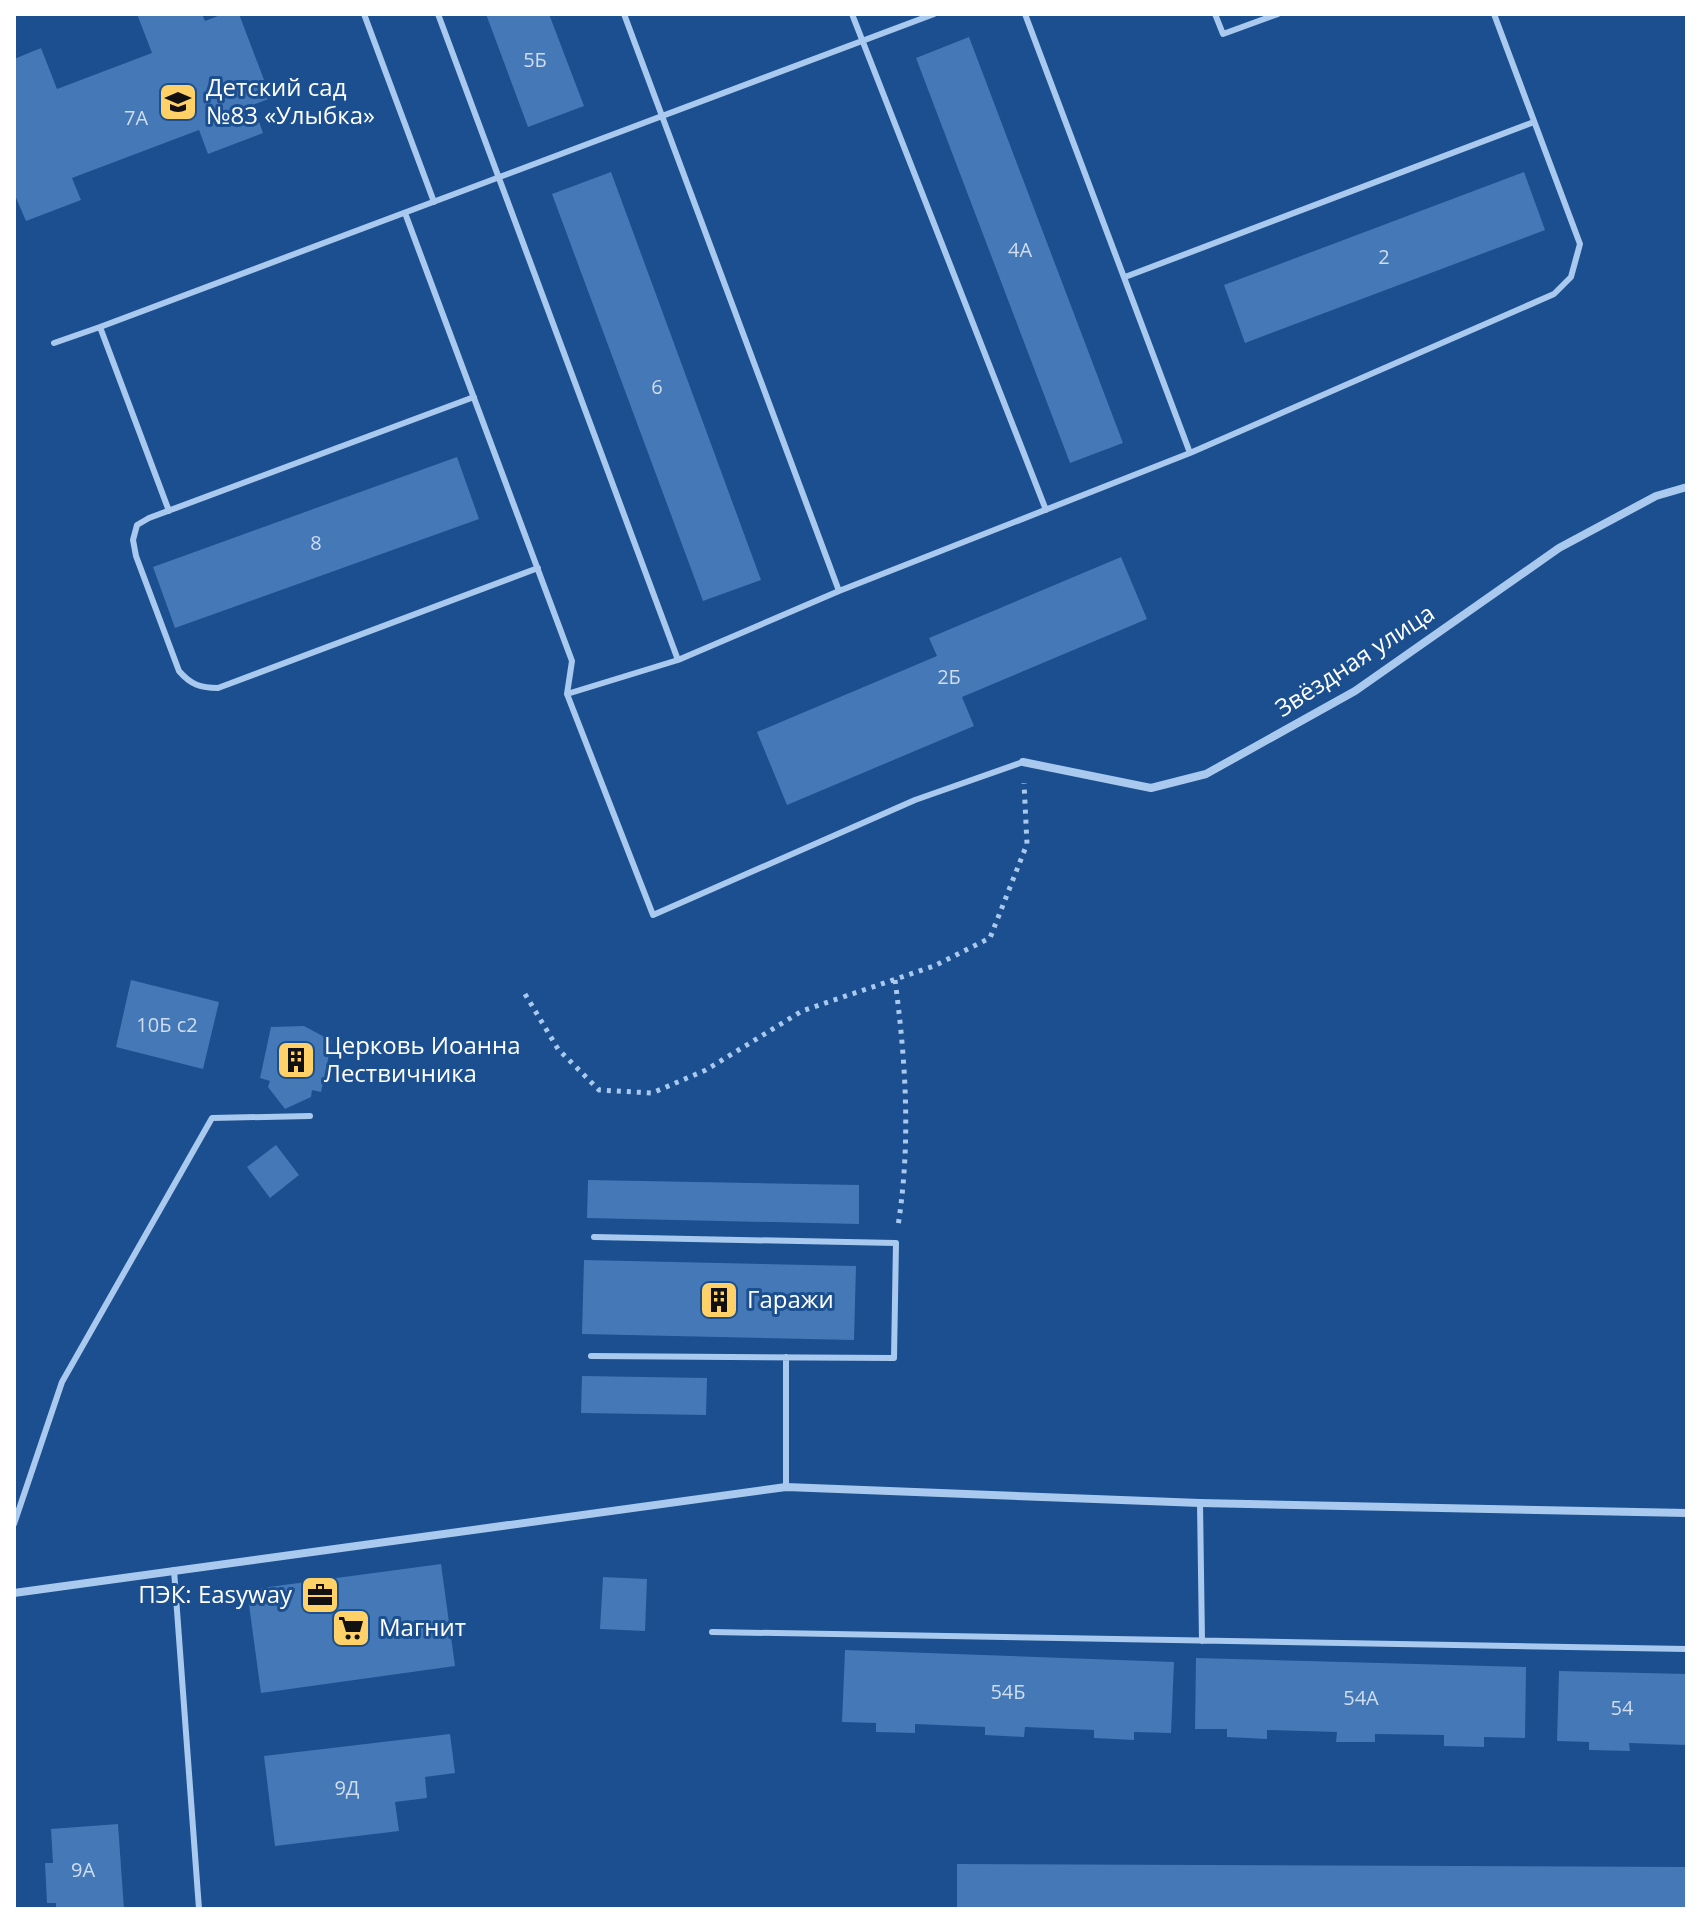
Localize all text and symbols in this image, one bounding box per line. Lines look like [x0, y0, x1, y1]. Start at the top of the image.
house number: 5Б [523, 46, 547, 73]
place label: Детский сад №83 «Улыбка» [206, 70, 375, 131]
school or university icon: Детский сад №83 «Улыбка» [157, 81, 199, 123]
house number: 7А [124, 104, 148, 131]
house number: 4А [1008, 236, 1032, 263]
house number: 2 [1378, 243, 1390, 270]
house number: 6 [651, 373, 663, 400]
house number: 8 [310, 529, 322, 556]
street label: Звёздная улица [1268, 596, 1440, 724]
house number: 2Б [937, 663, 961, 690]
house number: 10Б с2 [136, 1011, 198, 1038]
place label: Церковь Иоанна Лествичника [324, 1028, 521, 1089]
building icon: Церковь Иоанна Лествичника [275, 1039, 317, 1081]
building icon: Гаражи [698, 1279, 740, 1321]
place label: Гаражи [747, 1282, 834, 1315]
office icon: ПЭК: Easyway [299, 1574, 341, 1616]
place label: ПЭК: Easyway [138, 1577, 293, 1610]
supermarket icon: Магнит [330, 1607, 372, 1649]
place label: Магнит [379, 1610, 466, 1643]
house number: 54Б [990, 1678, 1026, 1705]
house number: 54А [1343, 1684, 1379, 1711]
house number: 54 [1611, 1694, 1634, 1721]
house number: 9Д [334, 1774, 360, 1801]
house number: 9А [71, 1856, 95, 1883]

